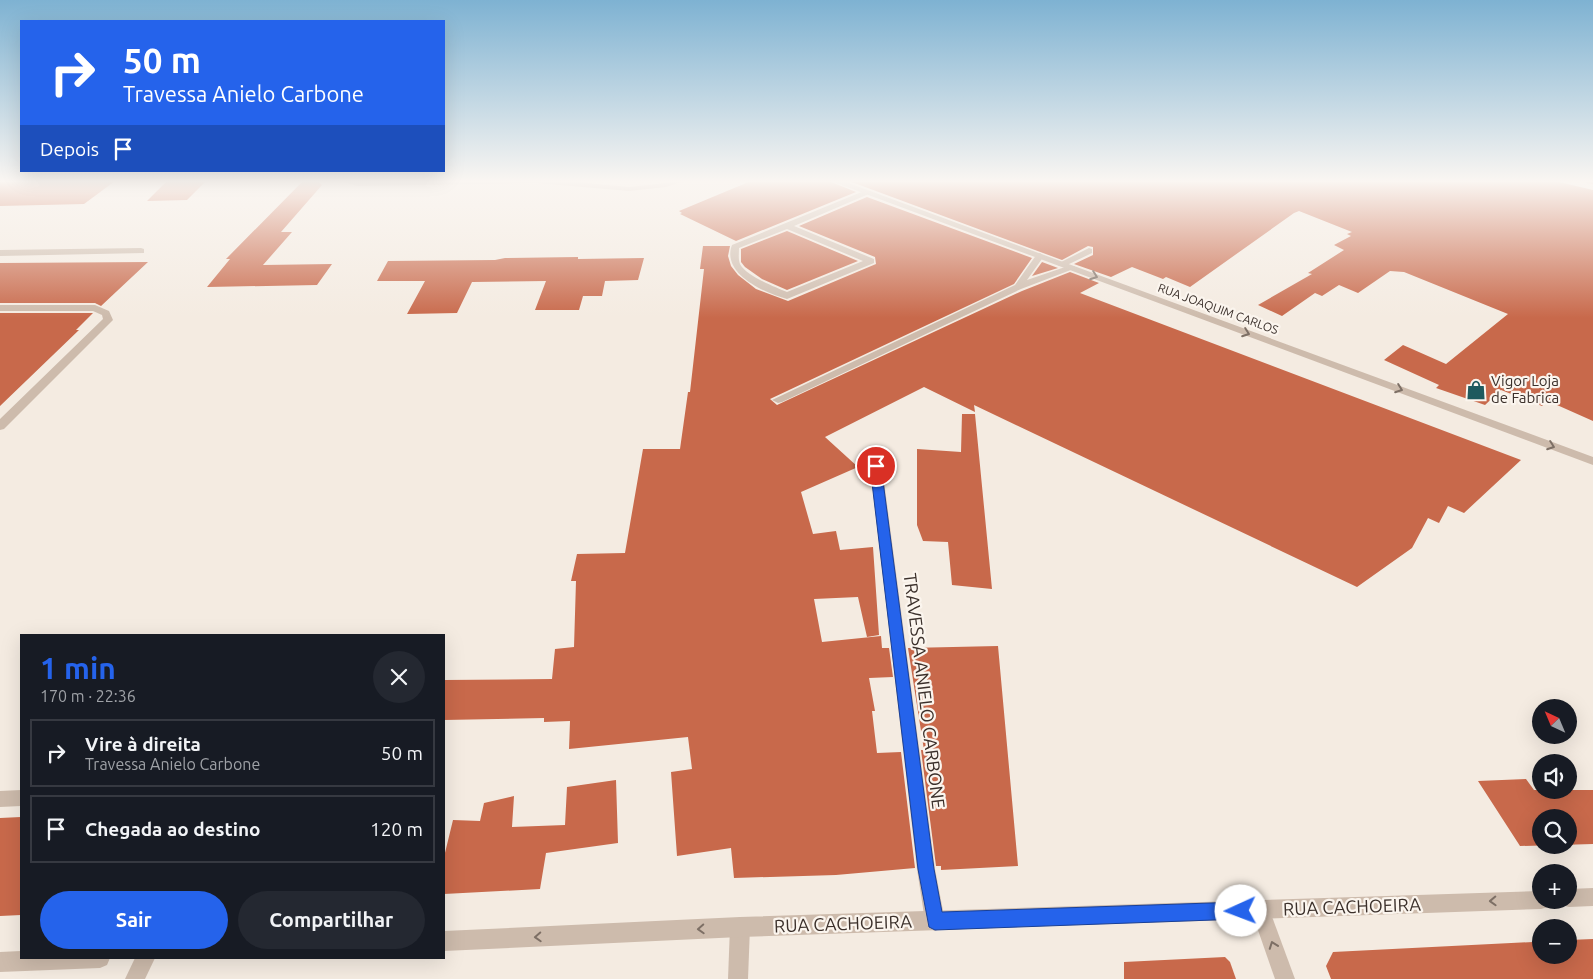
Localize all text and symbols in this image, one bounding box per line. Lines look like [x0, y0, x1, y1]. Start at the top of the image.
icon: right [40, 40, 105, 105]
text: 50 m [123, 40, 201, 80]
text: Travessa Anielo Carbone [123, 81, 364, 106]
icon: arrive [109, 135, 137, 163]
text: Depois [40, 138, 99, 160]
one-way arrow [1089, 270, 1098, 280]
street label: RUA JOAQUIM CARLOS [1156, 281, 1280, 336]
one-way arrow [1242, 327, 1250, 337]
place label: Vigor Loja de Fabrica [1491, 372, 1559, 406]
shop icon: Vigor Loja de Fabrica [1465, 379, 1487, 401]
one-way arrow [1394, 383, 1403, 393]
one-way arrow [1546, 440, 1555, 450]
pin [855, 445, 897, 487]
icon: arrive [862, 452, 890, 480]
street label: TRAVESSA ANIELO CARBONE [901, 572, 949, 810]
text: 1 min [40, 651, 116, 685]
button: close [373, 651, 425, 703]
text: 170 m · 22:36 [40, 687, 136, 705]
north arrow [1532, 699, 1578, 744]
map controls [1532, 699, 1577, 964]
text: Vire à direita [85, 733, 201, 755]
icon: right [42, 739, 70, 767]
text: 50 m [381, 742, 423, 764]
button: sound [1532, 754, 1577, 799]
text: Travessa Anielo Carbone [85, 755, 260, 773]
button: search [1532, 809, 1577, 854]
icon: arrive [42, 815, 70, 843]
text: Chegada ao destino [85, 818, 261, 840]
text: 120 m [370, 818, 423, 840]
button: + [1532, 864, 1577, 909]
position arrow [1214, 884, 1266, 936]
button: Sair [40, 891, 228, 949]
button: Compartilhar [238, 891, 425, 949]
street label: RUA CACHOEIRA [1283, 894, 1422, 918]
one-way arrow [1488, 896, 1496, 907]
street label: RUA CACHOEIRA [774, 911, 913, 935]
button: − [1532, 919, 1577, 964]
one-way arrow [696, 923, 704, 934]
one-way arrow [534, 931, 542, 942]
one-way arrow [1269, 941, 1279, 949]

